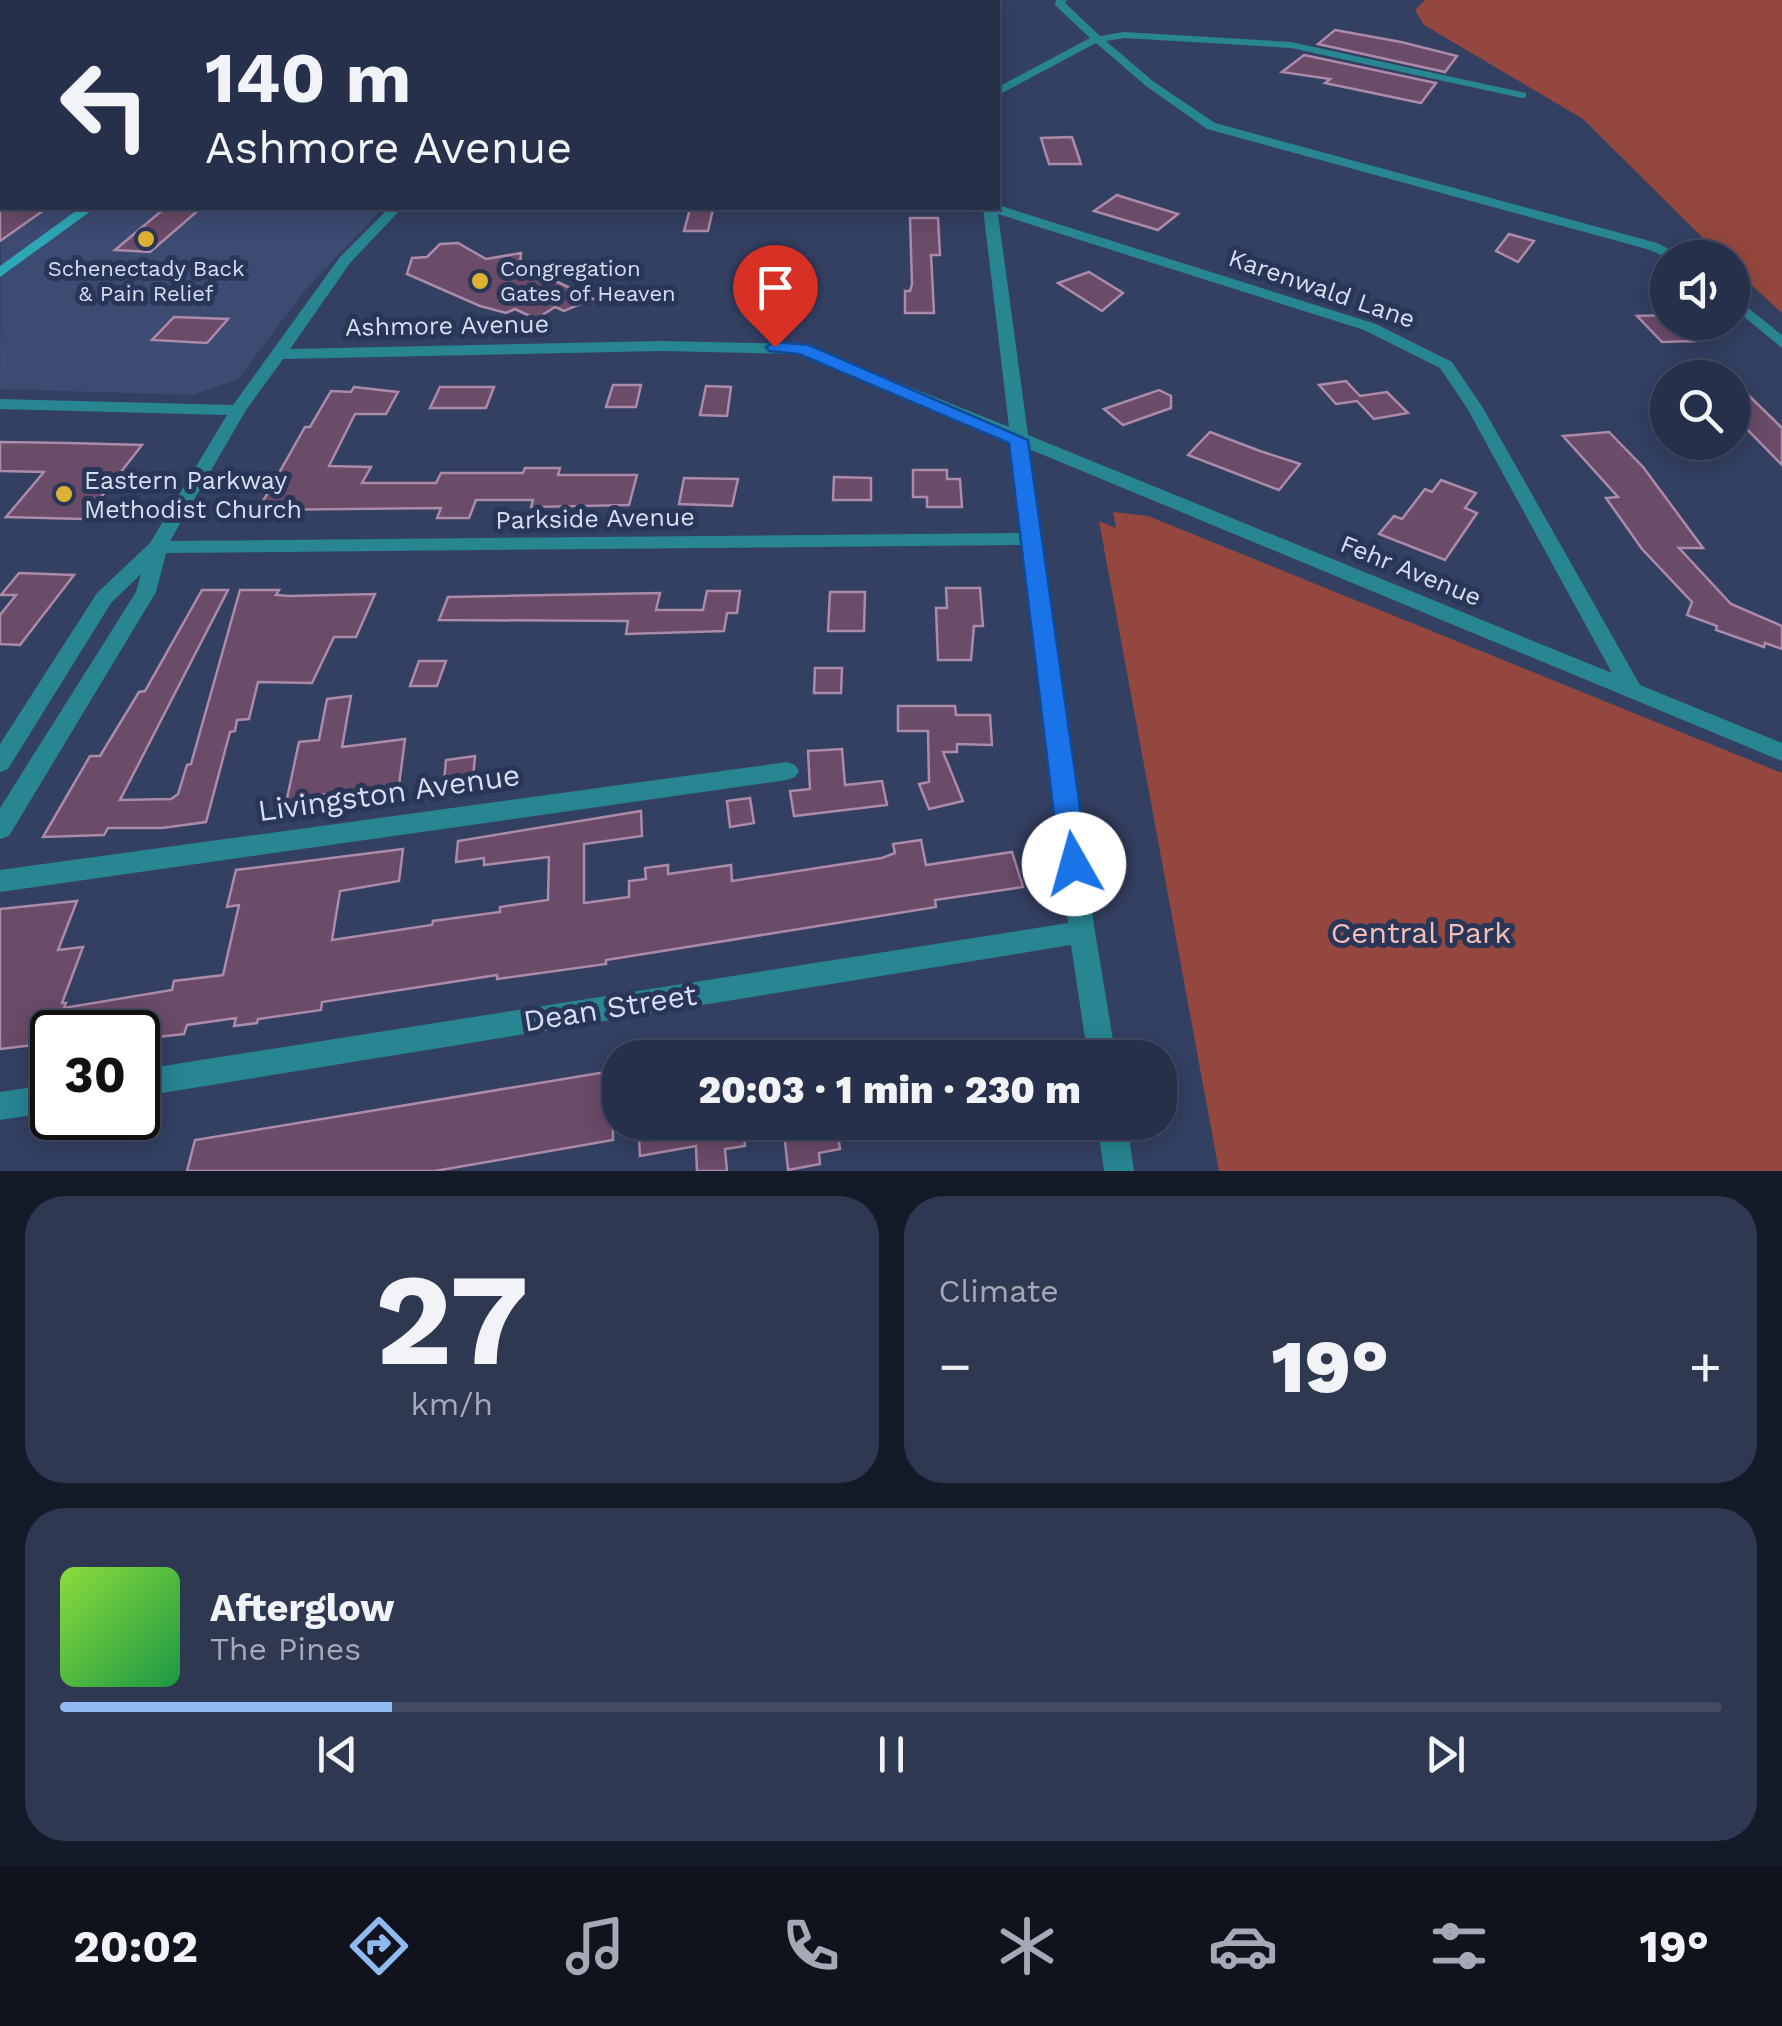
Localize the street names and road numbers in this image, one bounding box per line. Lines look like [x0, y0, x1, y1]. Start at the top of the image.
street label: Karenwald Lane [1225, 243, 1419, 334]
street label: Ashmore Avenue [345, 309, 549, 342]
street label: Parkside Avenue [495, 502, 695, 535]
street label: Fehr Avenue [1336, 529, 1485, 612]
street label: Livingston Avenue [256, 757, 522, 828]
street label: Dean Street [521, 976, 700, 1038]

